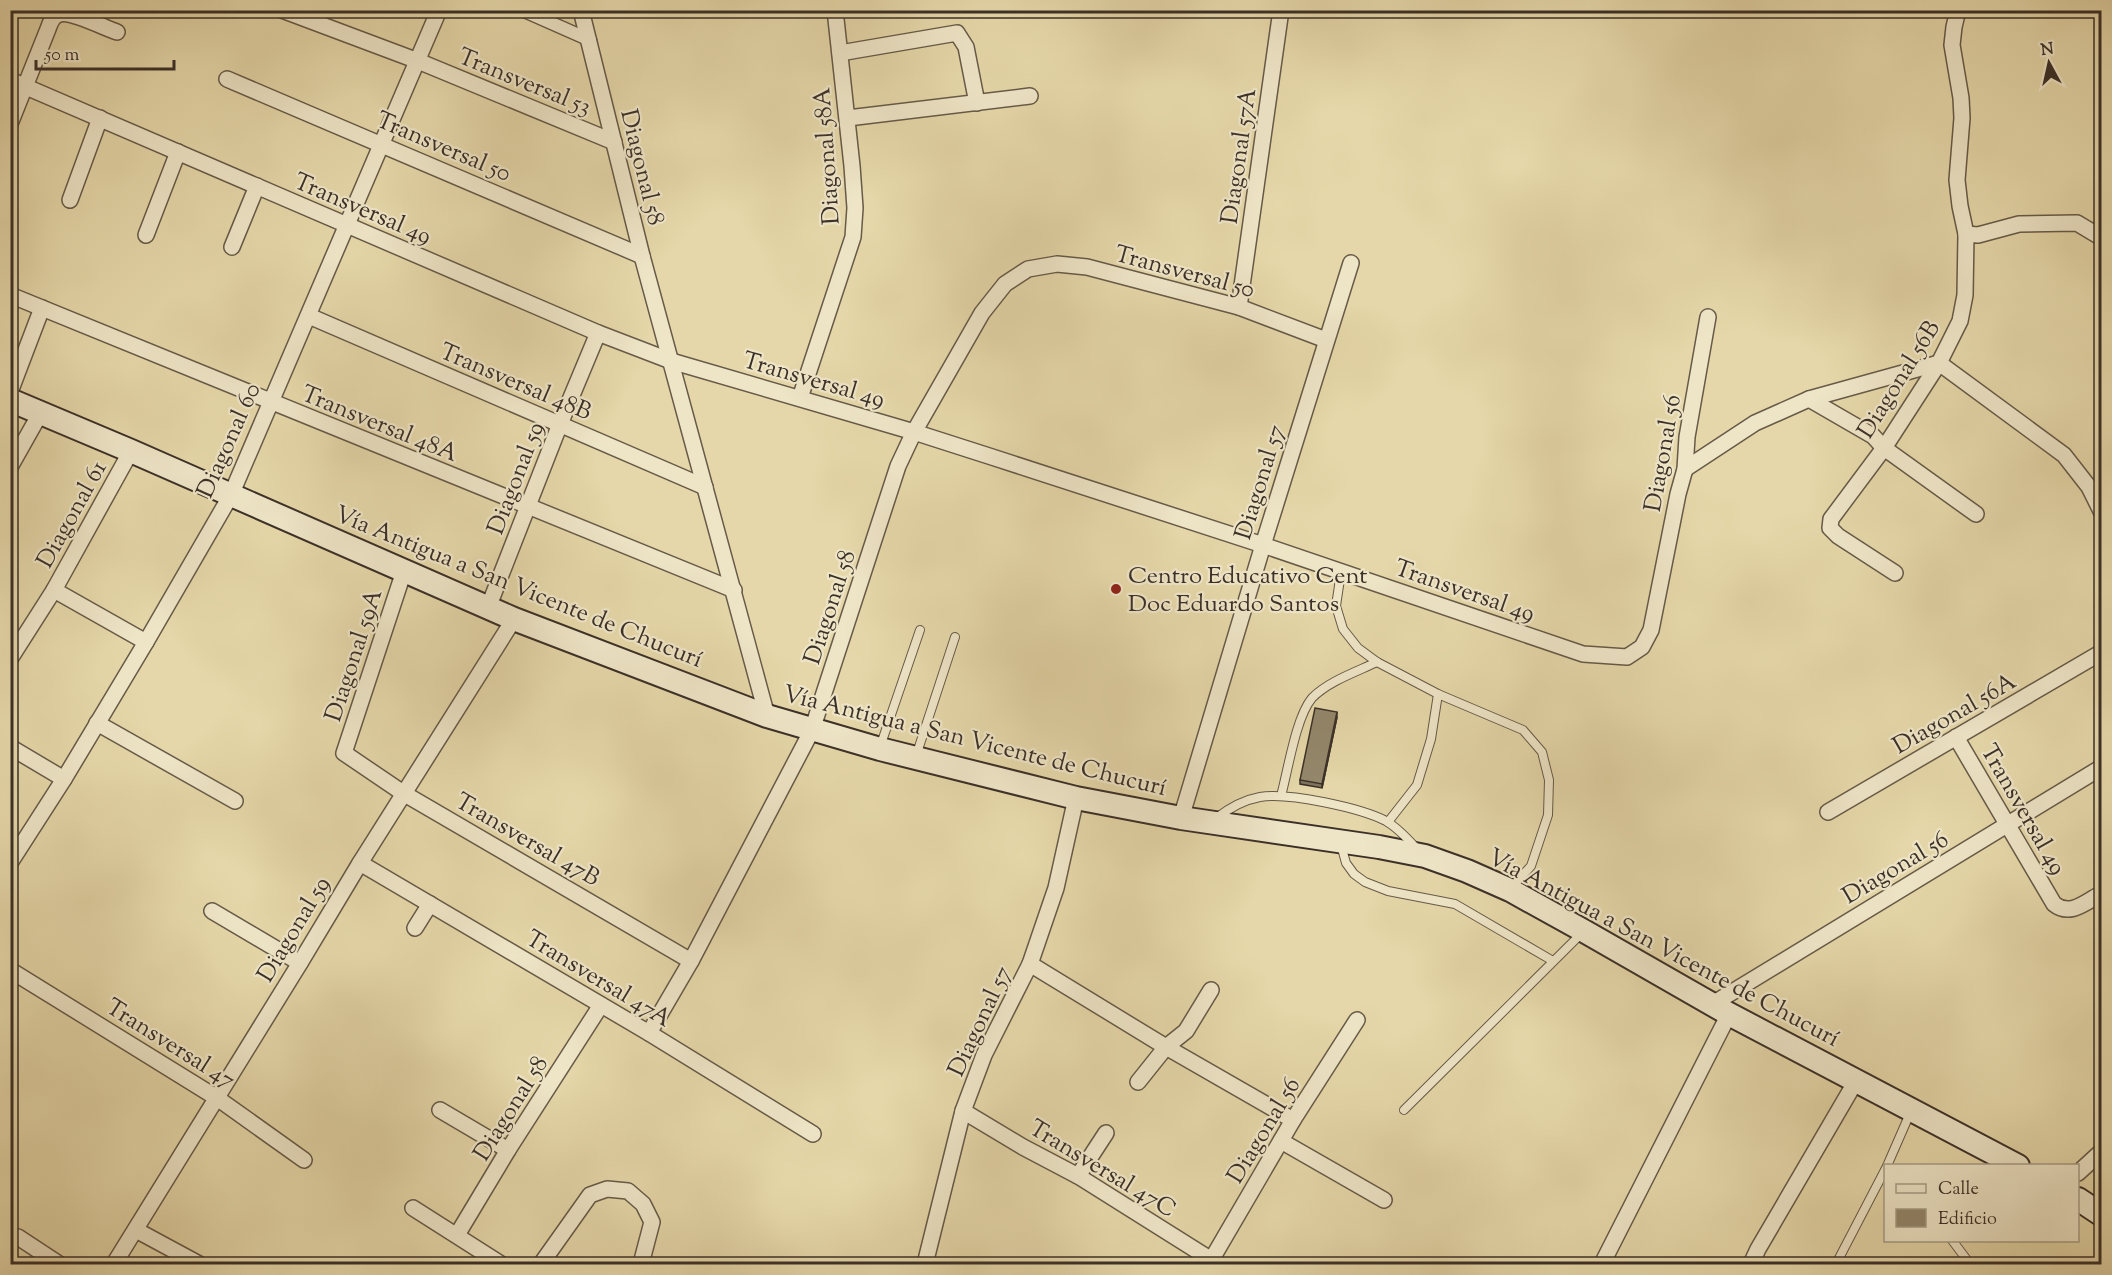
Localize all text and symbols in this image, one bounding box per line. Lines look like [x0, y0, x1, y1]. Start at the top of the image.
scale bar [36, 33, 174, 71]
north arrow [2019, 33, 2079, 93]
text: N [2039, 38, 2055, 63]
street label: Transversal 53 [453, 41, 596, 125]
text: 50 m [44, 43, 80, 69]
street label: Diagonal 58A [806, 85, 850, 226]
street label: Diagonal 57A [1214, 86, 1266, 226]
street label: Transversal 50 [370, 104, 516, 192]
street label: Diagonal 58 [610, 106, 672, 229]
street label: Transversal 49 [288, 166, 436, 254]
street label: Transversal 50 [1111, 238, 1258, 308]
street label: Diagonal 56B [1850, 314, 1950, 446]
street label: Transversal 48B [434, 336, 596, 430]
street label: Transversal 49 [738, 344, 888, 417]
street label: Diagonal 60 [189, 378, 270, 504]
street label: Transversal 48A [296, 378, 463, 472]
street label: Diagonal 56 [1637, 392, 1691, 515]
street label: Diagonal 59 [480, 417, 554, 540]
street label: Diagonal 57 [1227, 421, 1295, 544]
street label: Diagonal 61 [29, 455, 116, 575]
street label: Vía Antigua a San Vicente de Chucurí [329, 498, 707, 678]
street label: Diagonal 58 [796, 546, 865, 669]
street label: Transversal 49 [1390, 552, 1539, 632]
place label: Centro Educativo Cent Doc Eduardo Santos [1128, 560, 1368, 622]
marker: Centro Educativo Cent Doc Eduardo Santos [1109, 582, 1123, 596]
street label: Diagonal 59A [317, 584, 392, 726]
street label: Diagonal 56A [1887, 665, 2023, 764]
street label: Vía Antigua a San Vicente de Chucurí [779, 678, 1170, 806]
street label: Transversal 49 [1971, 738, 2074, 882]
street label: Transversal 47B [448, 786, 606, 896]
street label: Diagonal 56 [1837, 824, 1956, 914]
street label: Vía Antigua a San Vicente de Chucurí [1481, 841, 1845, 1056]
street label: Diagonal 59 [250, 871, 340, 989]
street label: Transversal 47A [519, 923, 678, 1037]
street label: Diagonal 57 [940, 961, 1021, 1083]
street label: Transversal 47 [99, 991, 241, 1098]
street label: Diagonal 58 [466, 1050, 558, 1168]
street label: Diagonal 56 [1220, 1072, 1310, 1191]
street label: Transversal 47C [1022, 1112, 1182, 1227]
legend [1884, 1164, 2079, 1242]
text: Calle [1938, 1177, 1979, 1203]
text: Edificio [1938, 1207, 1997, 1233]

